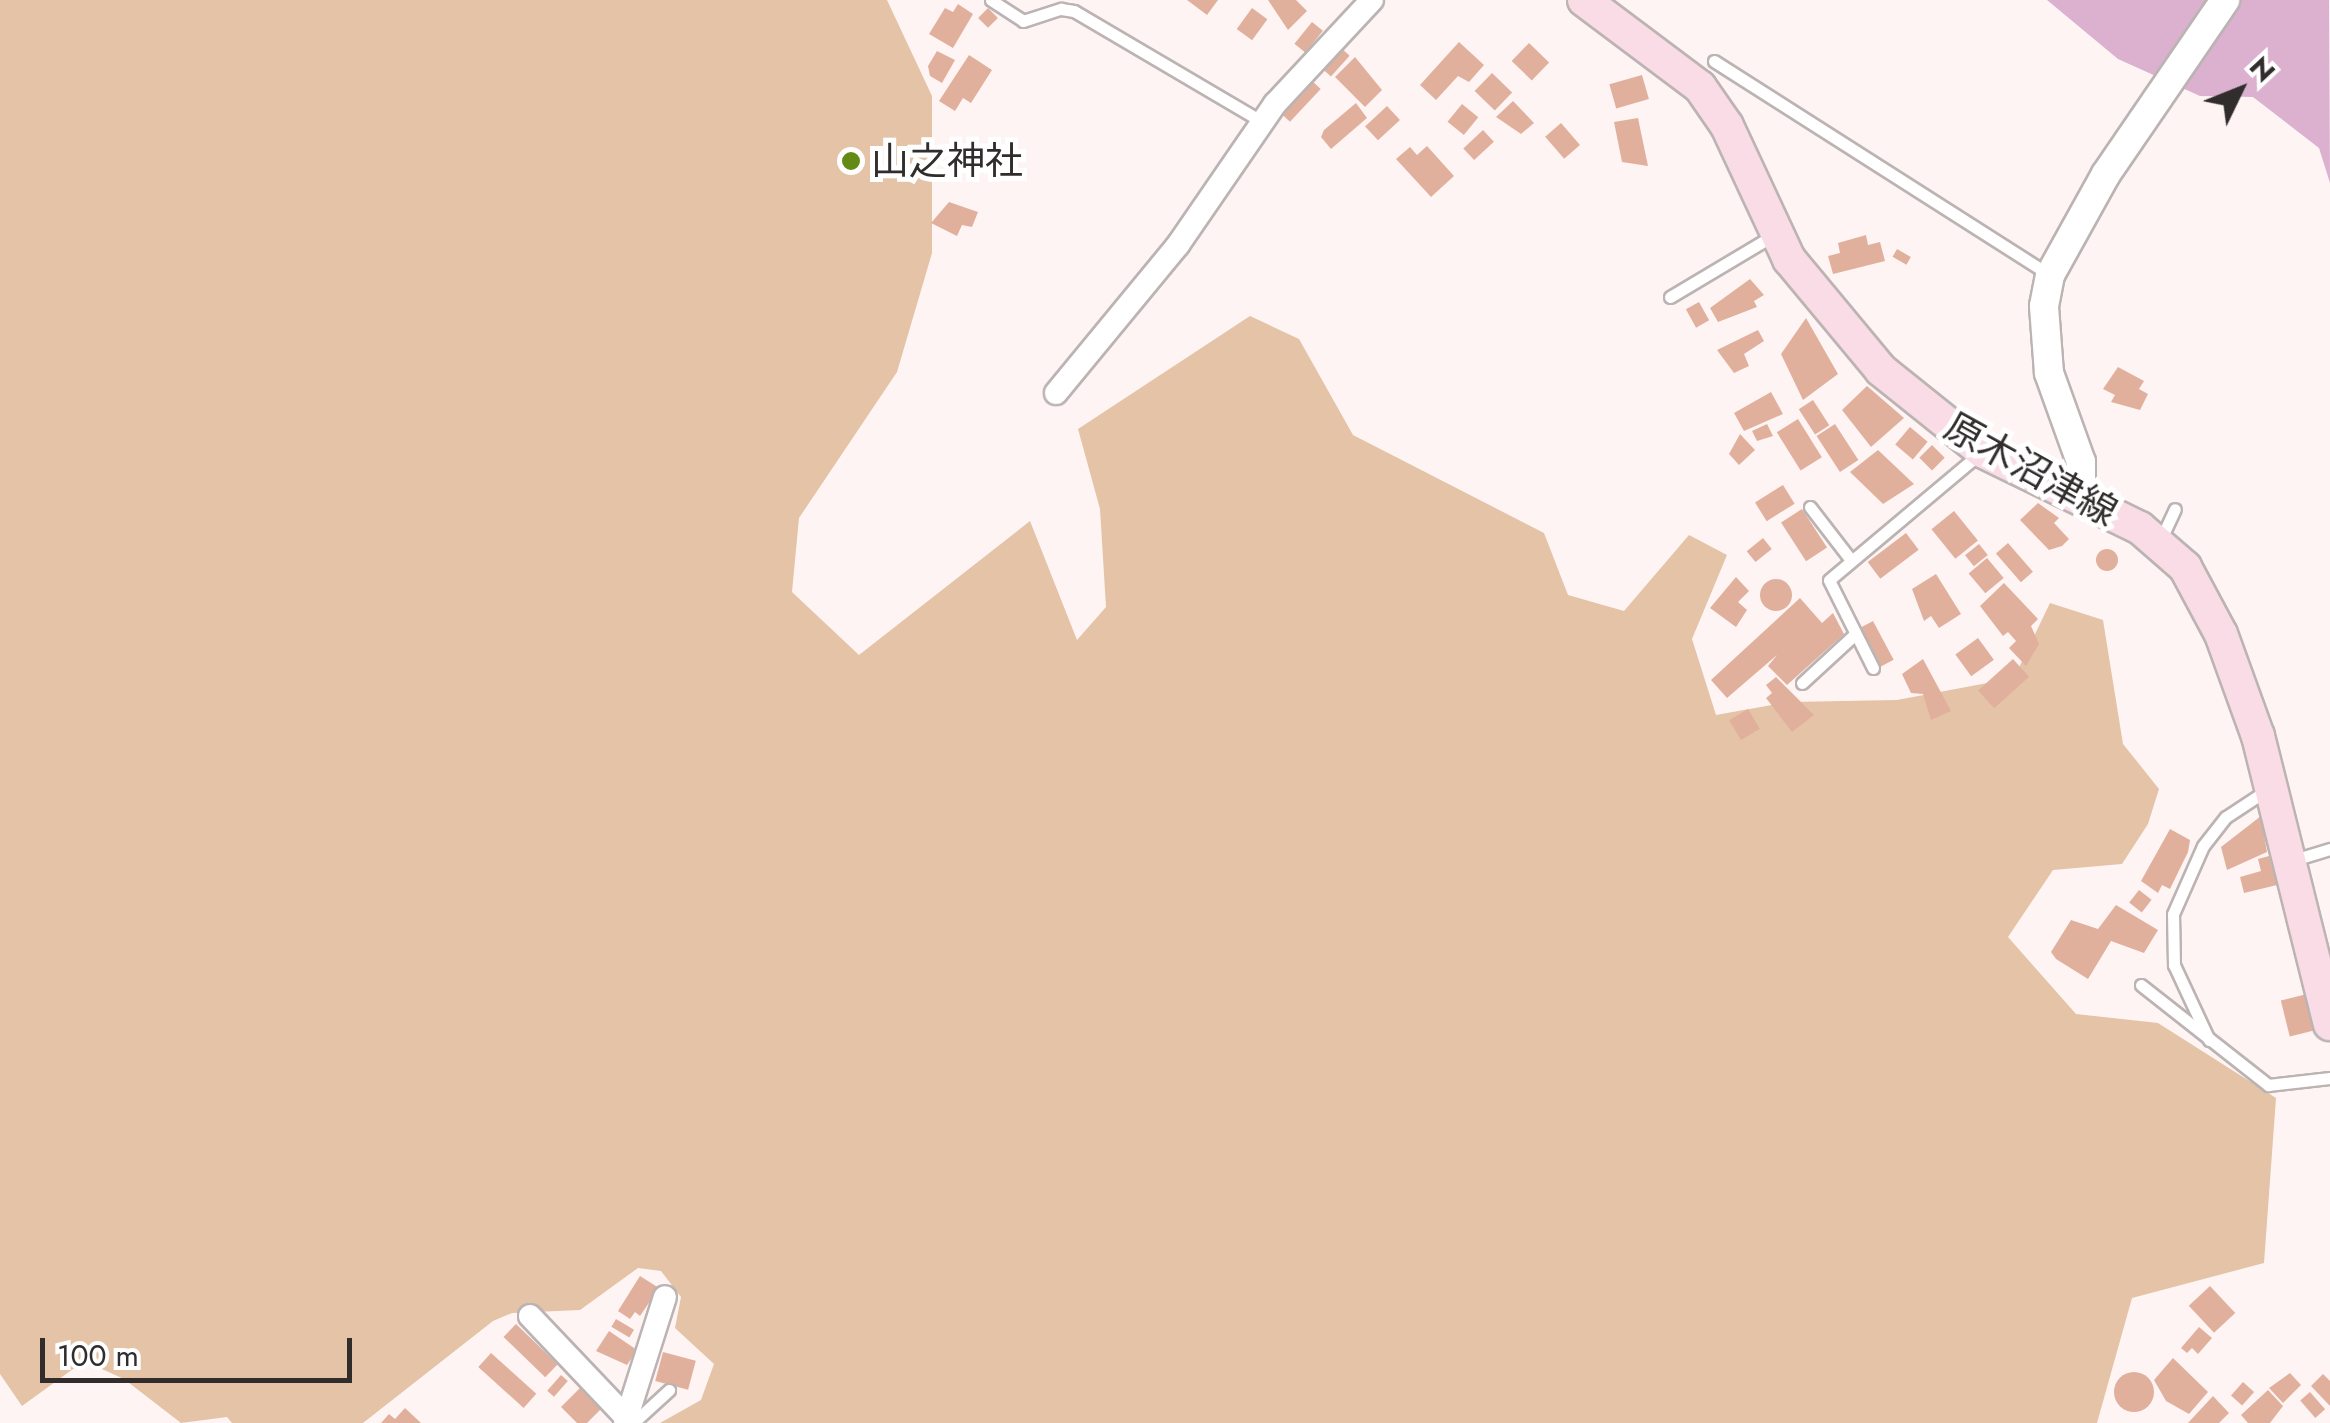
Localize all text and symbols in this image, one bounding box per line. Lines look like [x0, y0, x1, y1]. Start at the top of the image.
north arrow [2190, 40, 2290, 140]
text: N [2240, 47, 2285, 91]
place label: 山之神社 [871, 138, 1023, 184]
marker: 山之神社 [840, 150, 862, 172]
street label: 原木沼津線 [1937, 403, 2125, 535]
scale bar [45, 1318, 358, 1380]
text: 100 m [57, 1334, 139, 1377]

